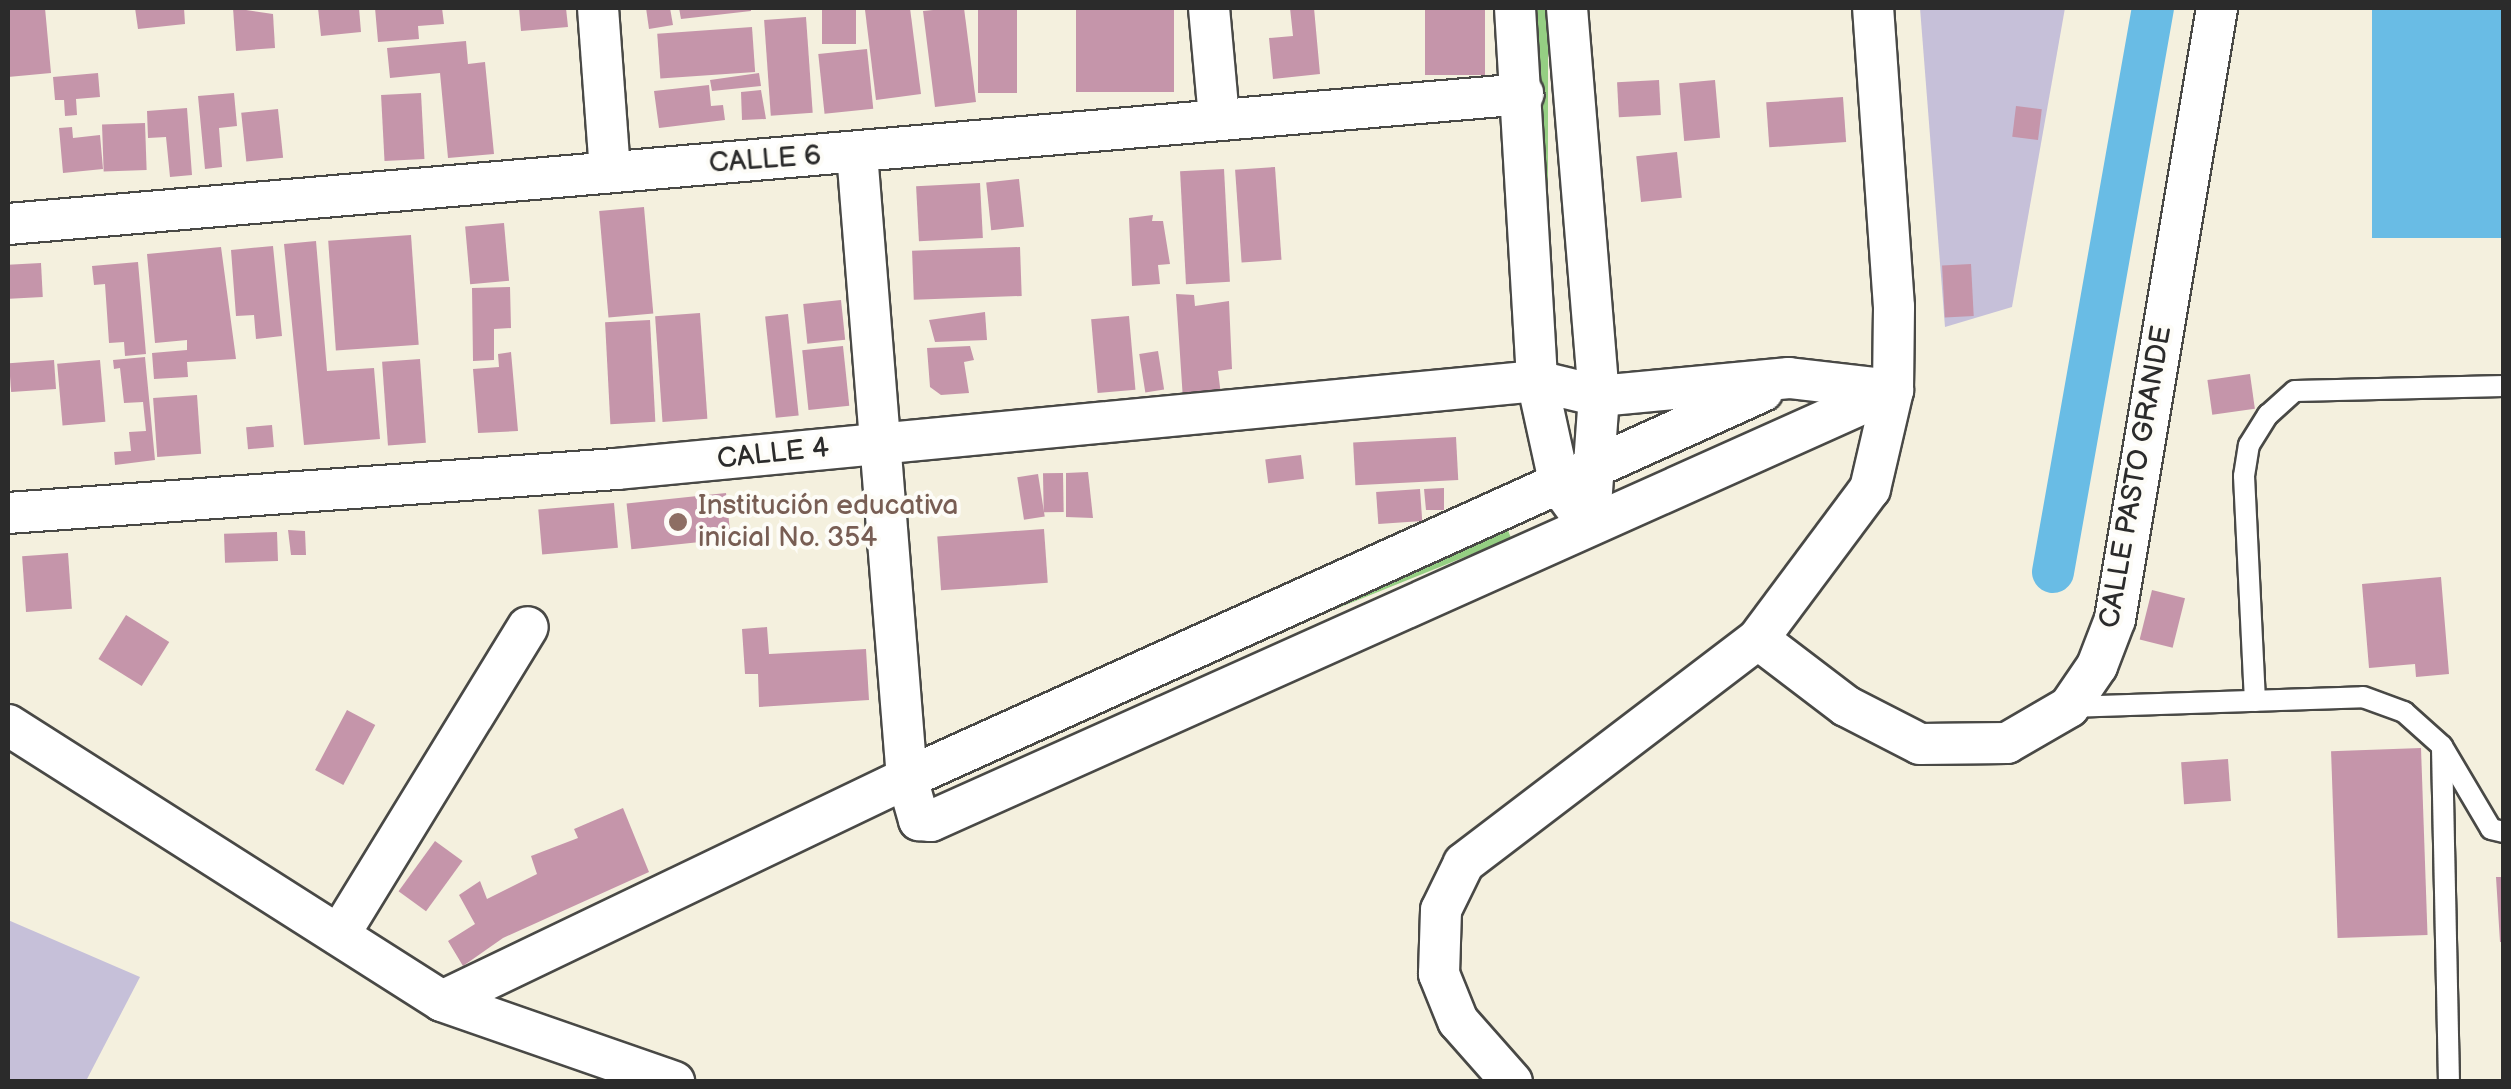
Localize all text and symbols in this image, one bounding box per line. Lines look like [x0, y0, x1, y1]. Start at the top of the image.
street label: CALLE 6 [708, 139, 822, 181]
street label: CALLE PASTO GRANDE [2093, 323, 2179, 631]
street label: CALLE 4 [715, 431, 831, 477]
place label: Institución educativa inicial No. 354 [698, 489, 958, 555]
marker: Institución educativa inicial No. 354 [667, 511, 689, 533]

